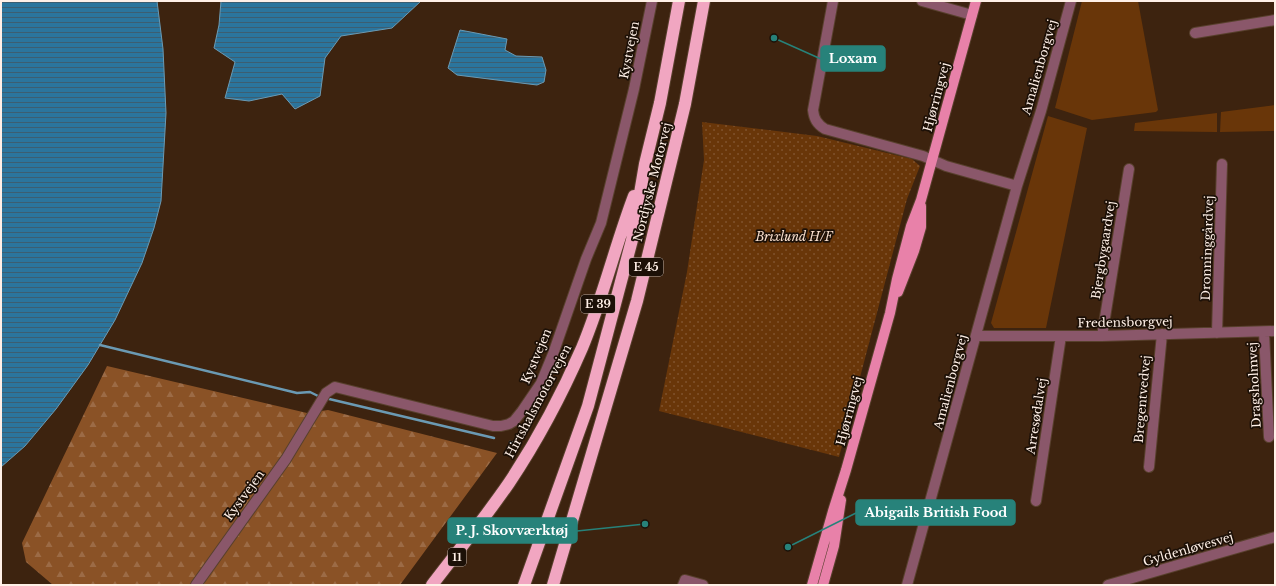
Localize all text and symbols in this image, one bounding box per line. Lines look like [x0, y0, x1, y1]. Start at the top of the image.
street label: Amalienborgvej [1018, 18, 1060, 117]
street label: Kystvejen [616, 20, 642, 80]
callout: Loxam [821, 46, 885, 71]
text: Loxam [829, 50, 878, 67]
street label: Hjørringvej [920, 61, 952, 133]
street label: Nordjyske Motorvej [630, 121, 674, 243]
street label: Dronninggårdvej [1198, 195, 1216, 301]
street label: Bjergbygaardvej [1088, 200, 1118, 300]
park label: Brixlund H/F [754, 229, 834, 244]
road number: E 45 [629, 258, 663, 276]
road number: E 39 [581, 295, 615, 313]
street label: Fredensborgvej [1077, 314, 1173, 330]
street label: Kystvejen [518, 326, 554, 386]
street label: Amalienborgvej [930, 333, 970, 432]
street label: Hirtshalsmotorvejen [502, 342, 574, 460]
street label: Dragsholmvej [1244, 342, 1264, 428]
street label: Bregentvedvej [1131, 354, 1153, 444]
street label: Hjørringvej [833, 375, 865, 447]
street label: Arresødalvej [1022, 377, 1049, 456]
street label: Kystvejen [221, 467, 267, 523]
callout: Abigails British Food [856, 500, 1015, 525]
text: Abigails British Food [864, 504, 1007, 521]
callout: P. J. Skovværktøj [448, 518, 577, 543]
text: P. J. Skovværktøj [456, 522, 568, 539]
street label: Gyldenløvesvej [1141, 529, 1235, 569]
road number: 11 [448, 548, 466, 566]

